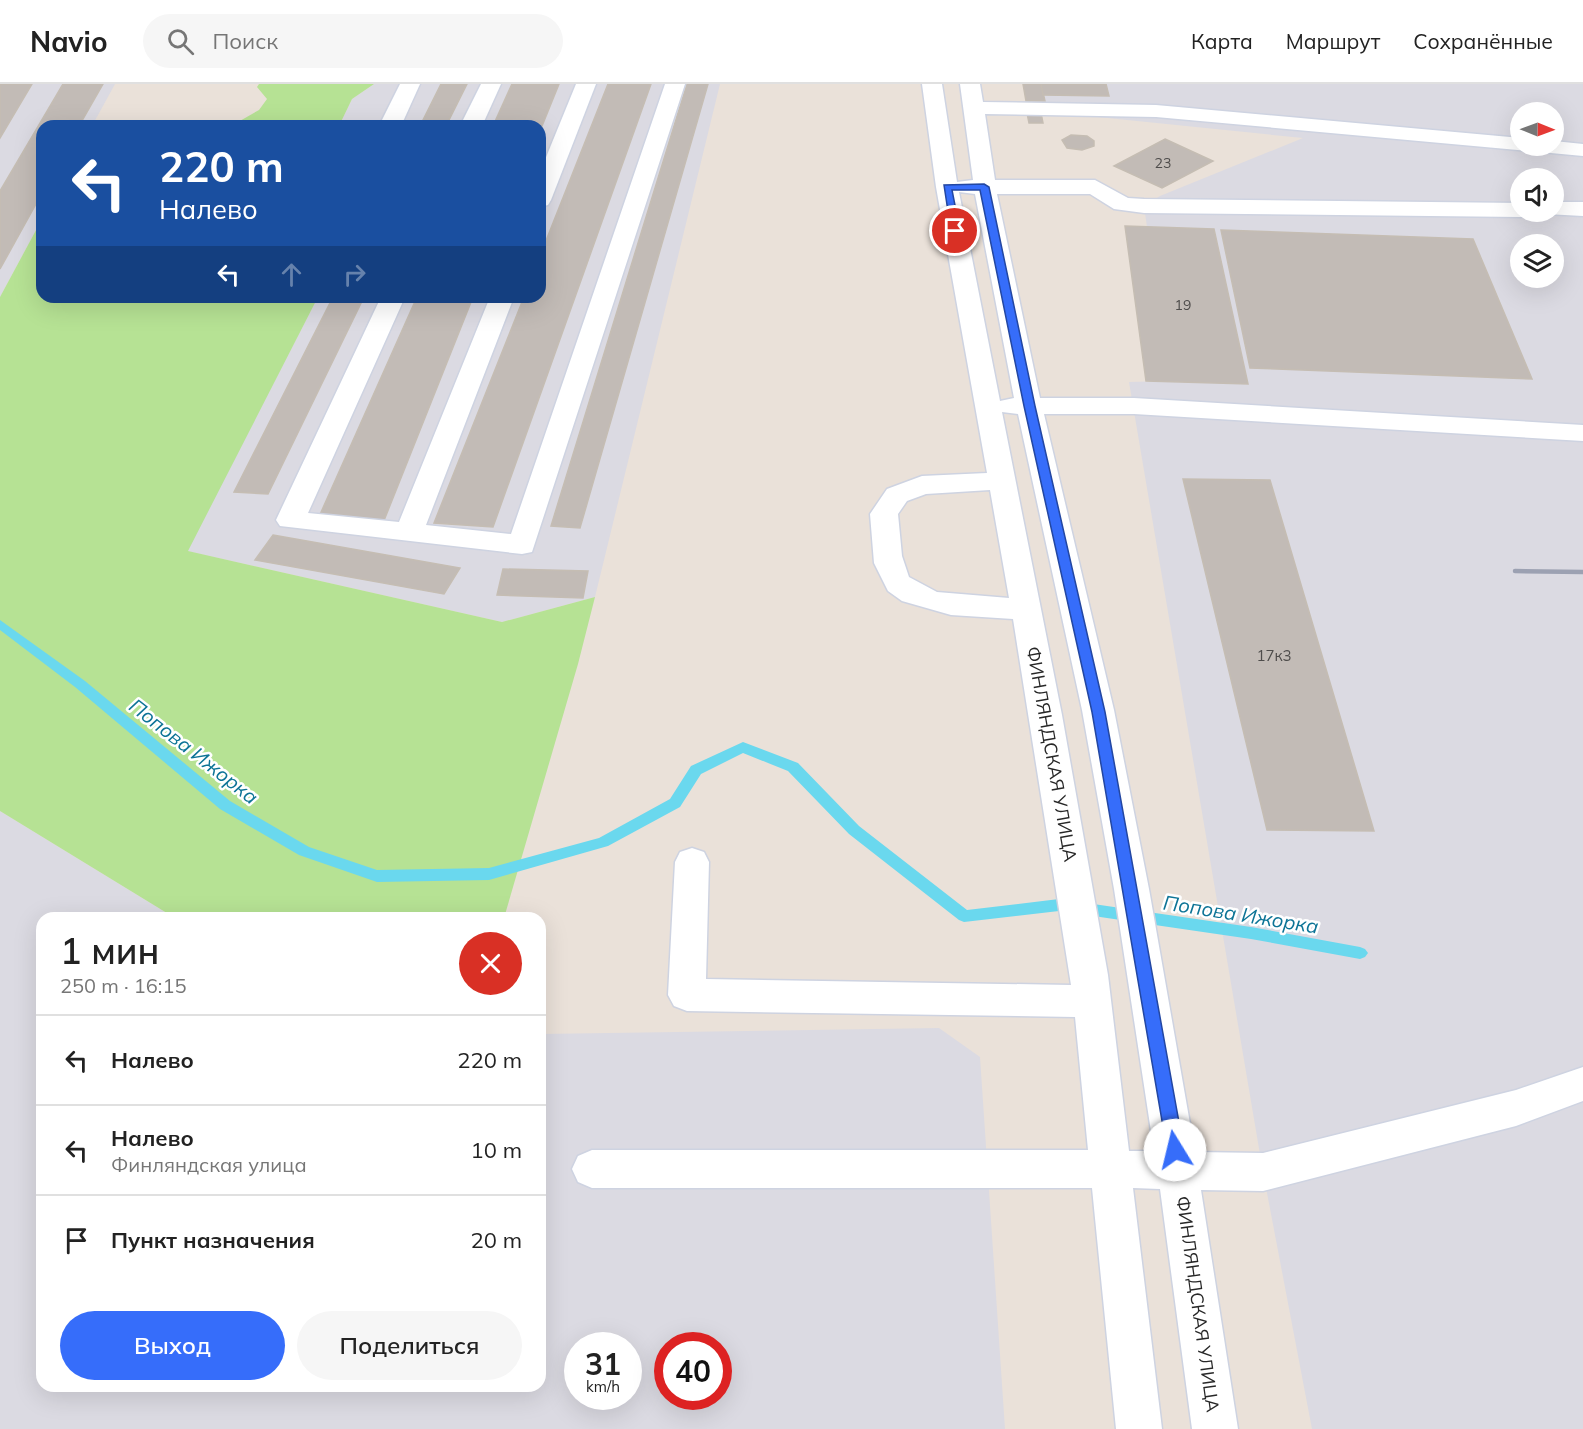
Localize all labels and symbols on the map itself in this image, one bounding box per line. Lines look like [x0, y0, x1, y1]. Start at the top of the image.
north arrow [1510, 102, 1564, 156]
house number: 23 [1155, 154, 1171, 172]
pin [929, 205, 980, 256]
house number: 19 [1175, 296, 1191, 314]
street label: ФИНЛЯНДСКАЯ УЛИЦА [1022, 645, 1082, 863]
house number: 17к3 [1256, 646, 1292, 665]
water label: Попова Ижорка [125, 693, 263, 809]
water label: Попова Ижорка [1162, 889, 1320, 939]
position arrow [1143, 1118, 1207, 1182]
street label: ФИНЛЯНДСКАЯ УЛИЦА [1171, 1194, 1225, 1414]
speed limit sign: 40 [654, 1332, 732, 1410]

